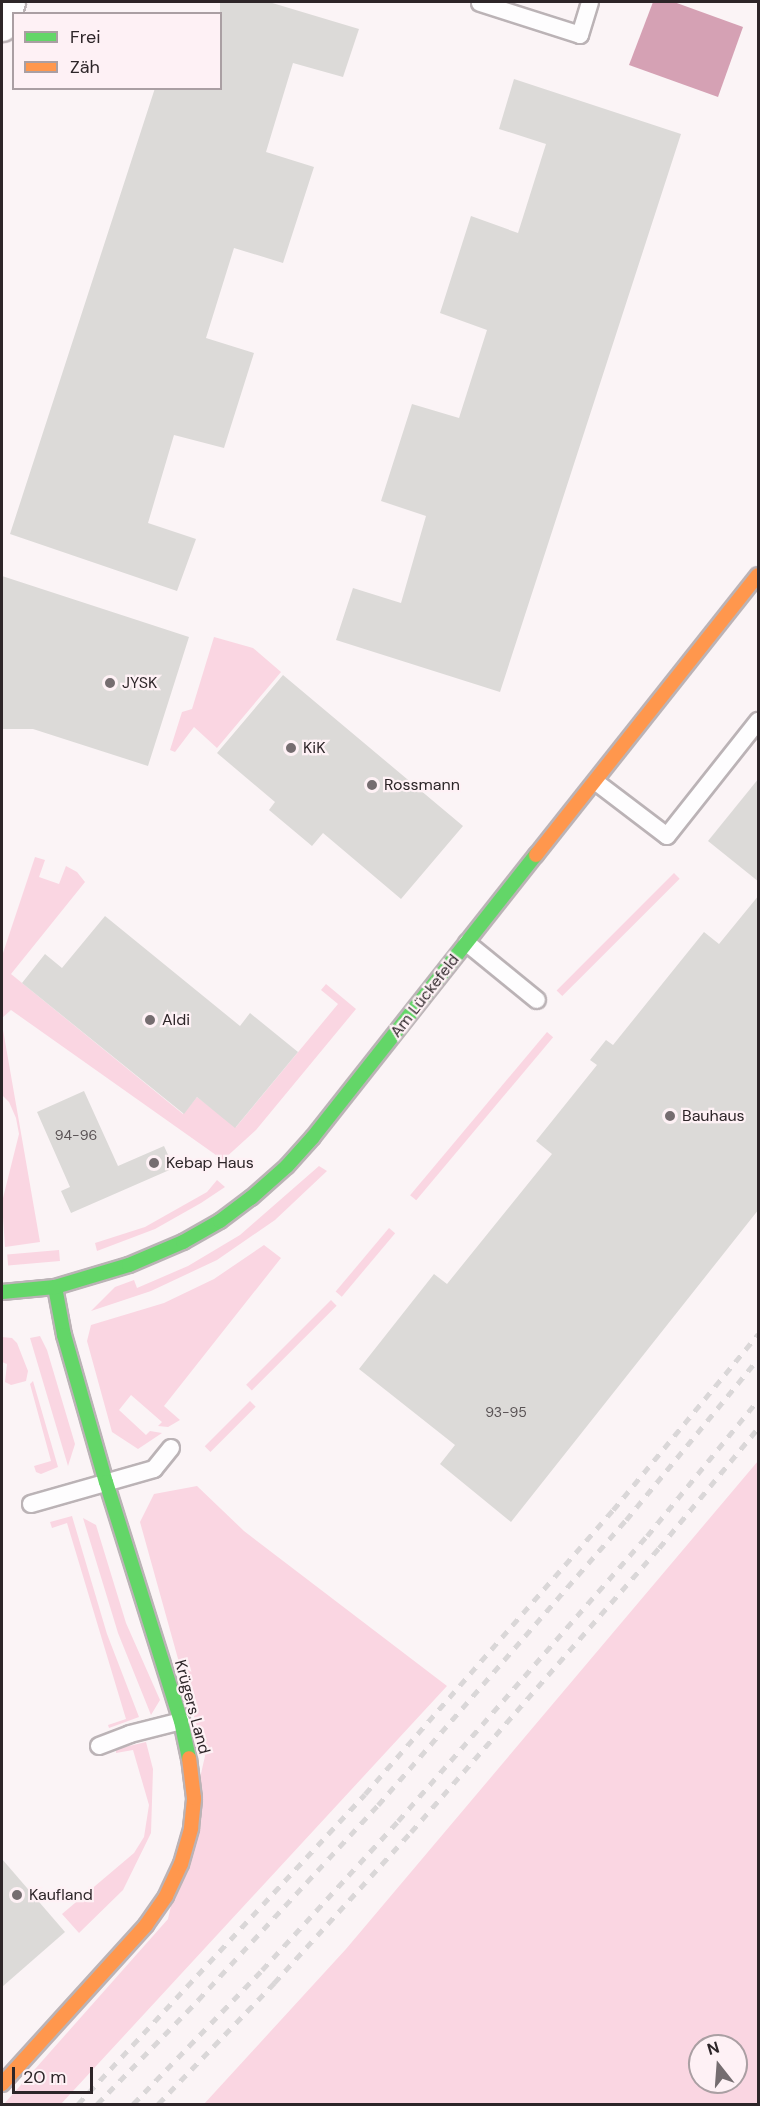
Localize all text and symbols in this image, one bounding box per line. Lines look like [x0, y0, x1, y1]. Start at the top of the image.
legend [12, 12, 222, 90]
text: Frei [70, 25, 101, 49]
text: Zäh [70, 55, 100, 79]
place label: JYSK [122, 673, 157, 693]
marker: JYSK [103, 676, 117, 690]
place label: KiK [303, 738, 326, 758]
marker: KiK [284, 741, 298, 755]
place label: Rossmann [384, 775, 460, 795]
marker: Rossmann [365, 778, 379, 792]
street label: Am Lückefeld [387, 951, 463, 1041]
place label: Aldi [162, 1010, 190, 1030]
marker: Aldi [143, 1013, 157, 1027]
place label: Bauhaus [682, 1106, 745, 1126]
marker: Bauhaus [663, 1109, 677, 1123]
house number: 94-96 [55, 1127, 97, 1143]
place label: Kebap Haus [166, 1153, 254, 1173]
marker: Kebap Haus [147, 1156, 161, 1170]
house number: 93-95 [485, 1404, 527, 1420]
street label: Krügers Land [170, 1658, 214, 1756]
place label: Kaufland [29, 1885, 93, 1905]
marker: Kaufland [10, 1888, 24, 1902]
north arrow [688, 2034, 748, 2094]
text: N [705, 2036, 722, 2060]
scale bar [15, 2055, 96, 2093]
text: 20 m [23, 2065, 66, 2089]

